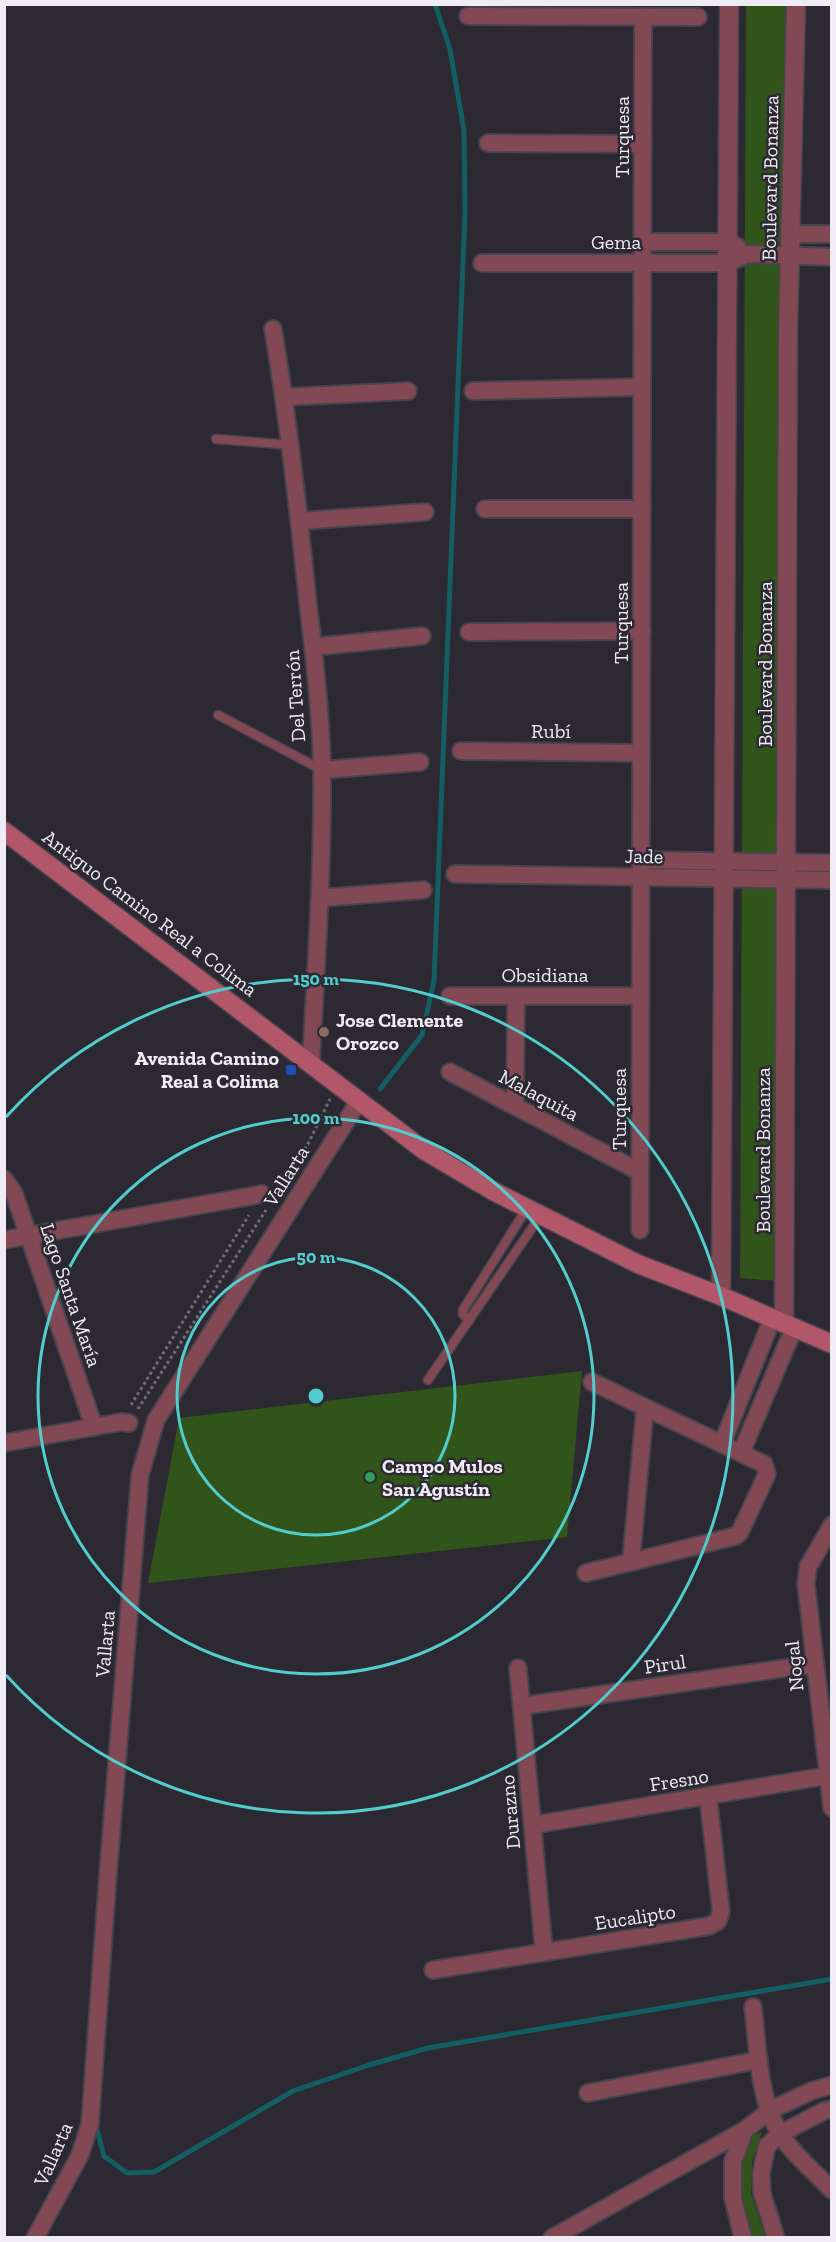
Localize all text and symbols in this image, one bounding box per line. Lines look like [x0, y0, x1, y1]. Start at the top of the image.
street label: Boulevard Bonanza [757, 95, 783, 261]
street label: Turquesa [610, 96, 634, 178]
street label: Gema [591, 230, 641, 254]
street label: Boulevard Bonanza [753, 581, 777, 747]
street label: Turquesa [609, 582, 633, 664]
street label: Del Terrón [280, 649, 310, 743]
street label: Rubí [531, 719, 571, 743]
street label: Antiguo Camino Real a Colima [38, 824, 262, 1002]
street label: Jade [624, 844, 664, 868]
street label: Obsidiana [502, 963, 589, 987]
text: 150 m [293, 968, 339, 990]
place label: Jose Clemente Orozco [336, 1008, 463, 1055]
marker: Jose Clemente Orozco [317, 1025, 331, 1039]
place label: Avenida Camino Real a Colima [134, 1046, 280, 1093]
marker: Avenida Camino Real a Colima [284, 1063, 298, 1077]
street label: Malaquita [495, 1064, 583, 1126]
street label: Boulevard Bonanza [751, 1067, 775, 1233]
street label: Turquesa [607, 1068, 631, 1150]
text: 100 m [292, 1107, 340, 1129]
street label: Vallarta [258, 1141, 314, 1212]
street label: Lago Santa María [35, 1220, 107, 1370]
text: 50 m [297, 1246, 336, 1268]
centre of rings [306, 1386, 326, 1406]
place label: Campo Mulos San Agustín [382, 1454, 503, 1501]
marker: Campo Mulos San Agustín [363, 1470, 377, 1484]
street label: Vallarta [90, 1609, 120, 1679]
street label: Nogal [779, 1640, 809, 1692]
street label: Pirul [643, 1649, 687, 1679]
street label: Fresno [648, 1763, 710, 1797]
street label: Durazno [495, 1774, 525, 1850]
street label: Eucalipto [593, 1899, 677, 1935]
street label: Vallarta [28, 2118, 78, 2190]

